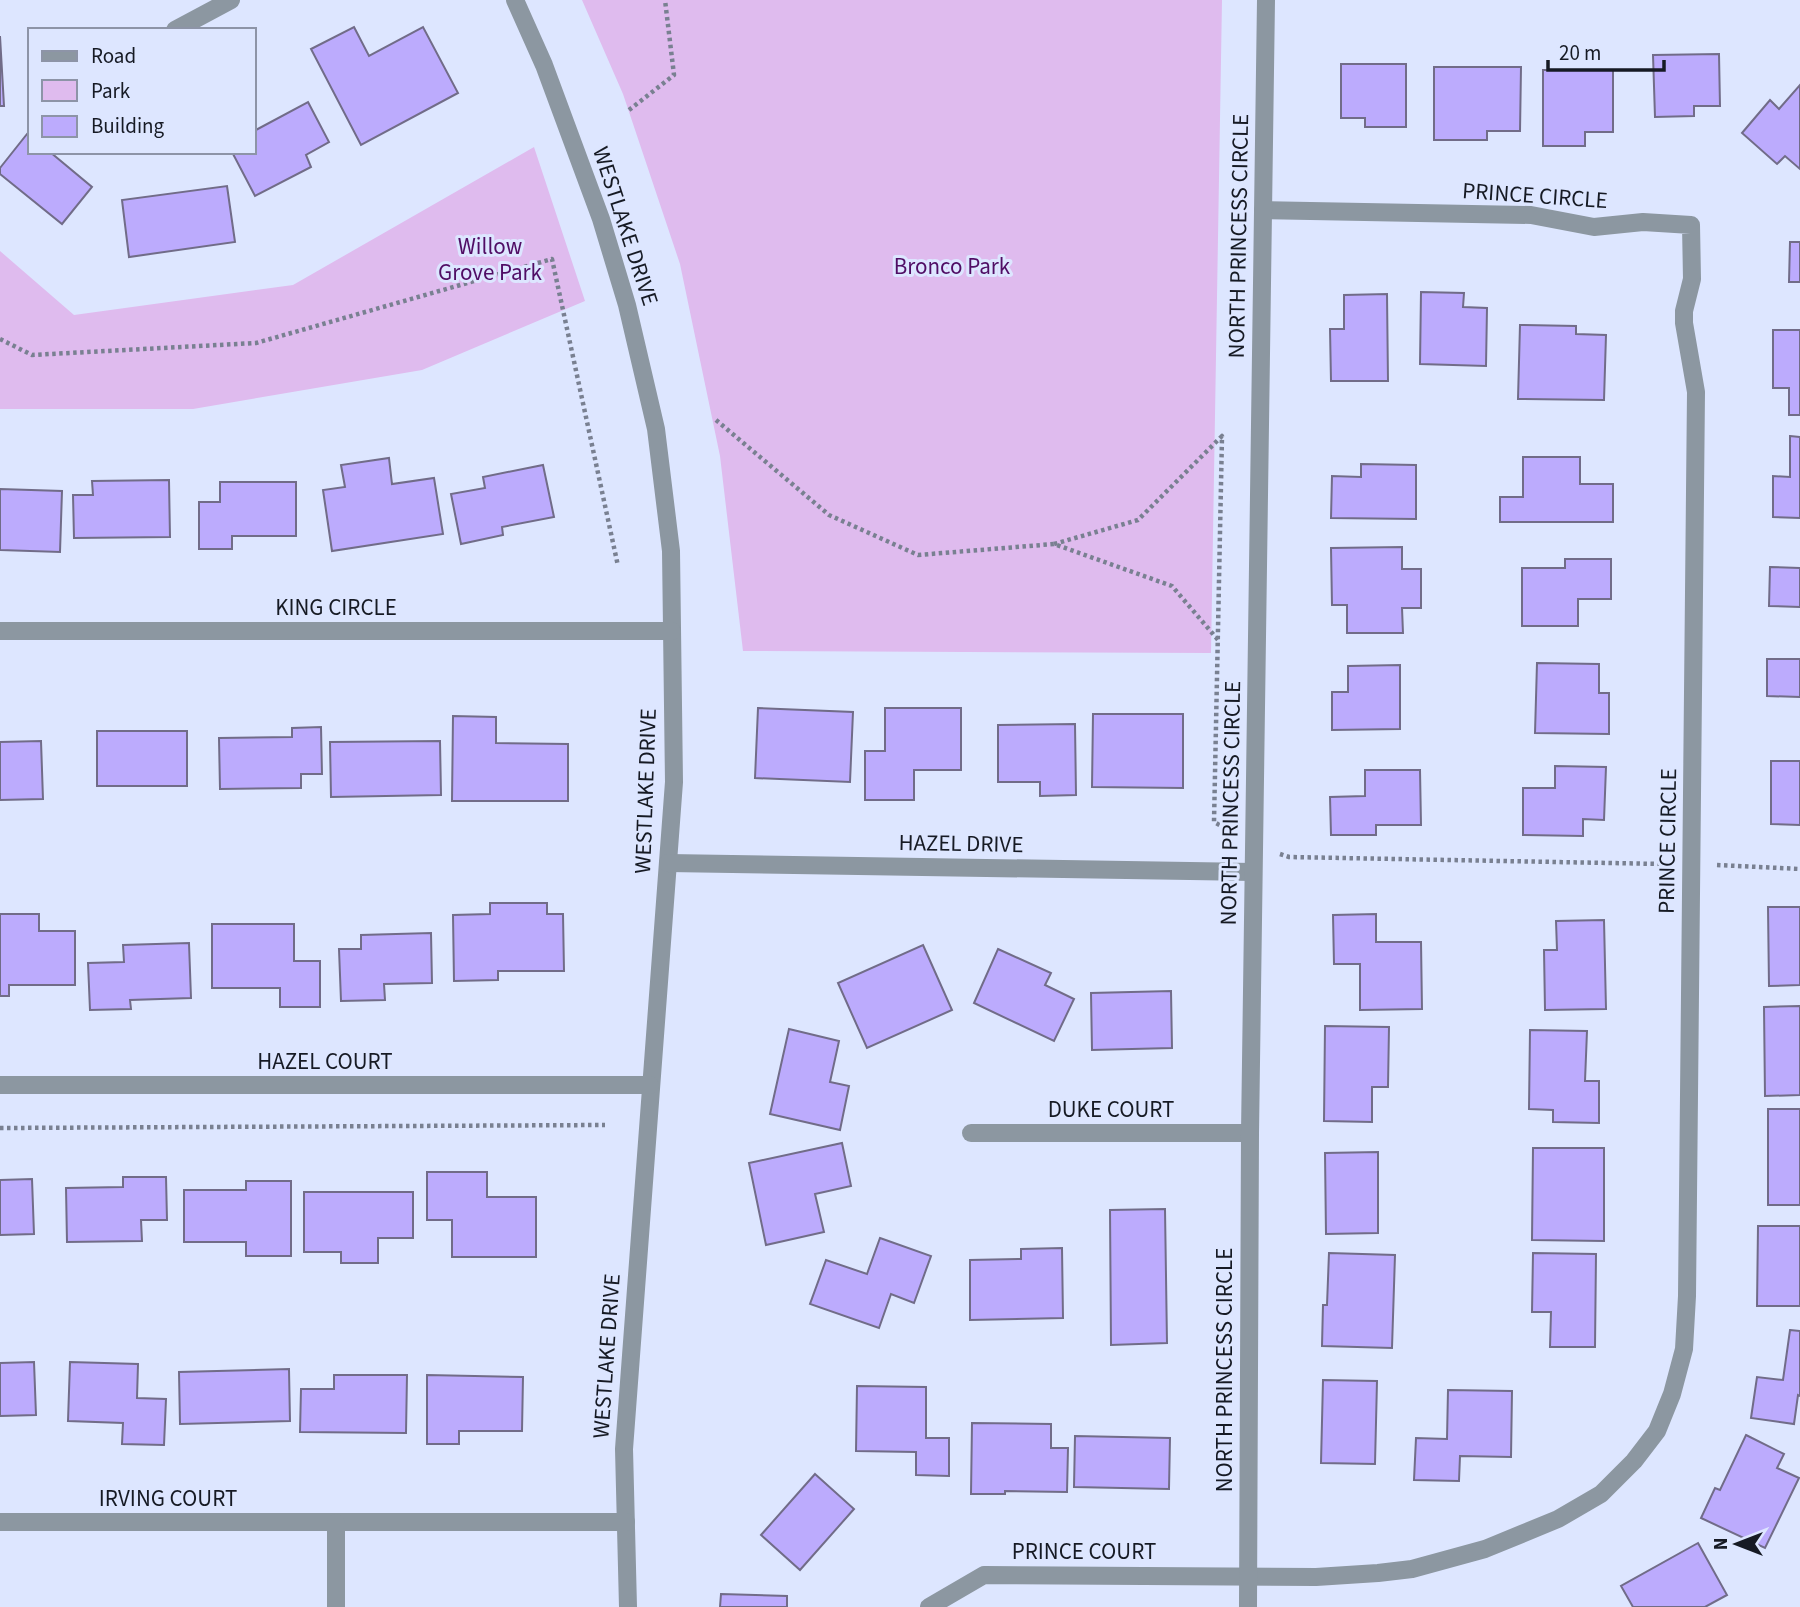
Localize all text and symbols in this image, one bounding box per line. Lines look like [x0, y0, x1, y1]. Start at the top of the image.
legend [28, 28, 256, 154]
scale bar [1548, 28, 1664, 72]
text: 20 m [1559, 38, 1601, 68]
text: Road [91, 41, 136, 71]
text: Park [91, 76, 131, 106]
text: Building [91, 111, 165, 141]
street label: NORTH PRINCESS CIRCLE [1220, 113, 1257, 359]
street label: WESTLAKE DRIVE [584, 142, 667, 310]
street label: PRINCE CIRCLE [1461, 174, 1609, 217]
park label: Willow Grove Park [438, 230, 543, 289]
park label: Bronco Park [894, 250, 1011, 283]
street label: KING CIRCLE [275, 591, 397, 624]
street label: NORTH PRINCESS CIRCLE [1212, 680, 1249, 926]
street label: WESTLAKE DRIVE [626, 708, 665, 874]
street label: PRINCE CIRCLE [1650, 768, 1685, 914]
street label: HAZEL DRIVE [898, 826, 1024, 861]
street label: HAZEL COURT [257, 1045, 393, 1078]
street label: DUKE COURT [1048, 1093, 1174, 1126]
street label: NORTH PRINCESS CIRCLE [1208, 1248, 1241, 1492]
street label: WESTLAKE DRIVE [584, 1272, 629, 1440]
street label: IRVING COURT [99, 1482, 237, 1515]
north arrow [1702, 1509, 1772, 1579]
street label: PRINCE COURT [1012, 1535, 1156, 1568]
text: N [1708, 1538, 1735, 1550]

